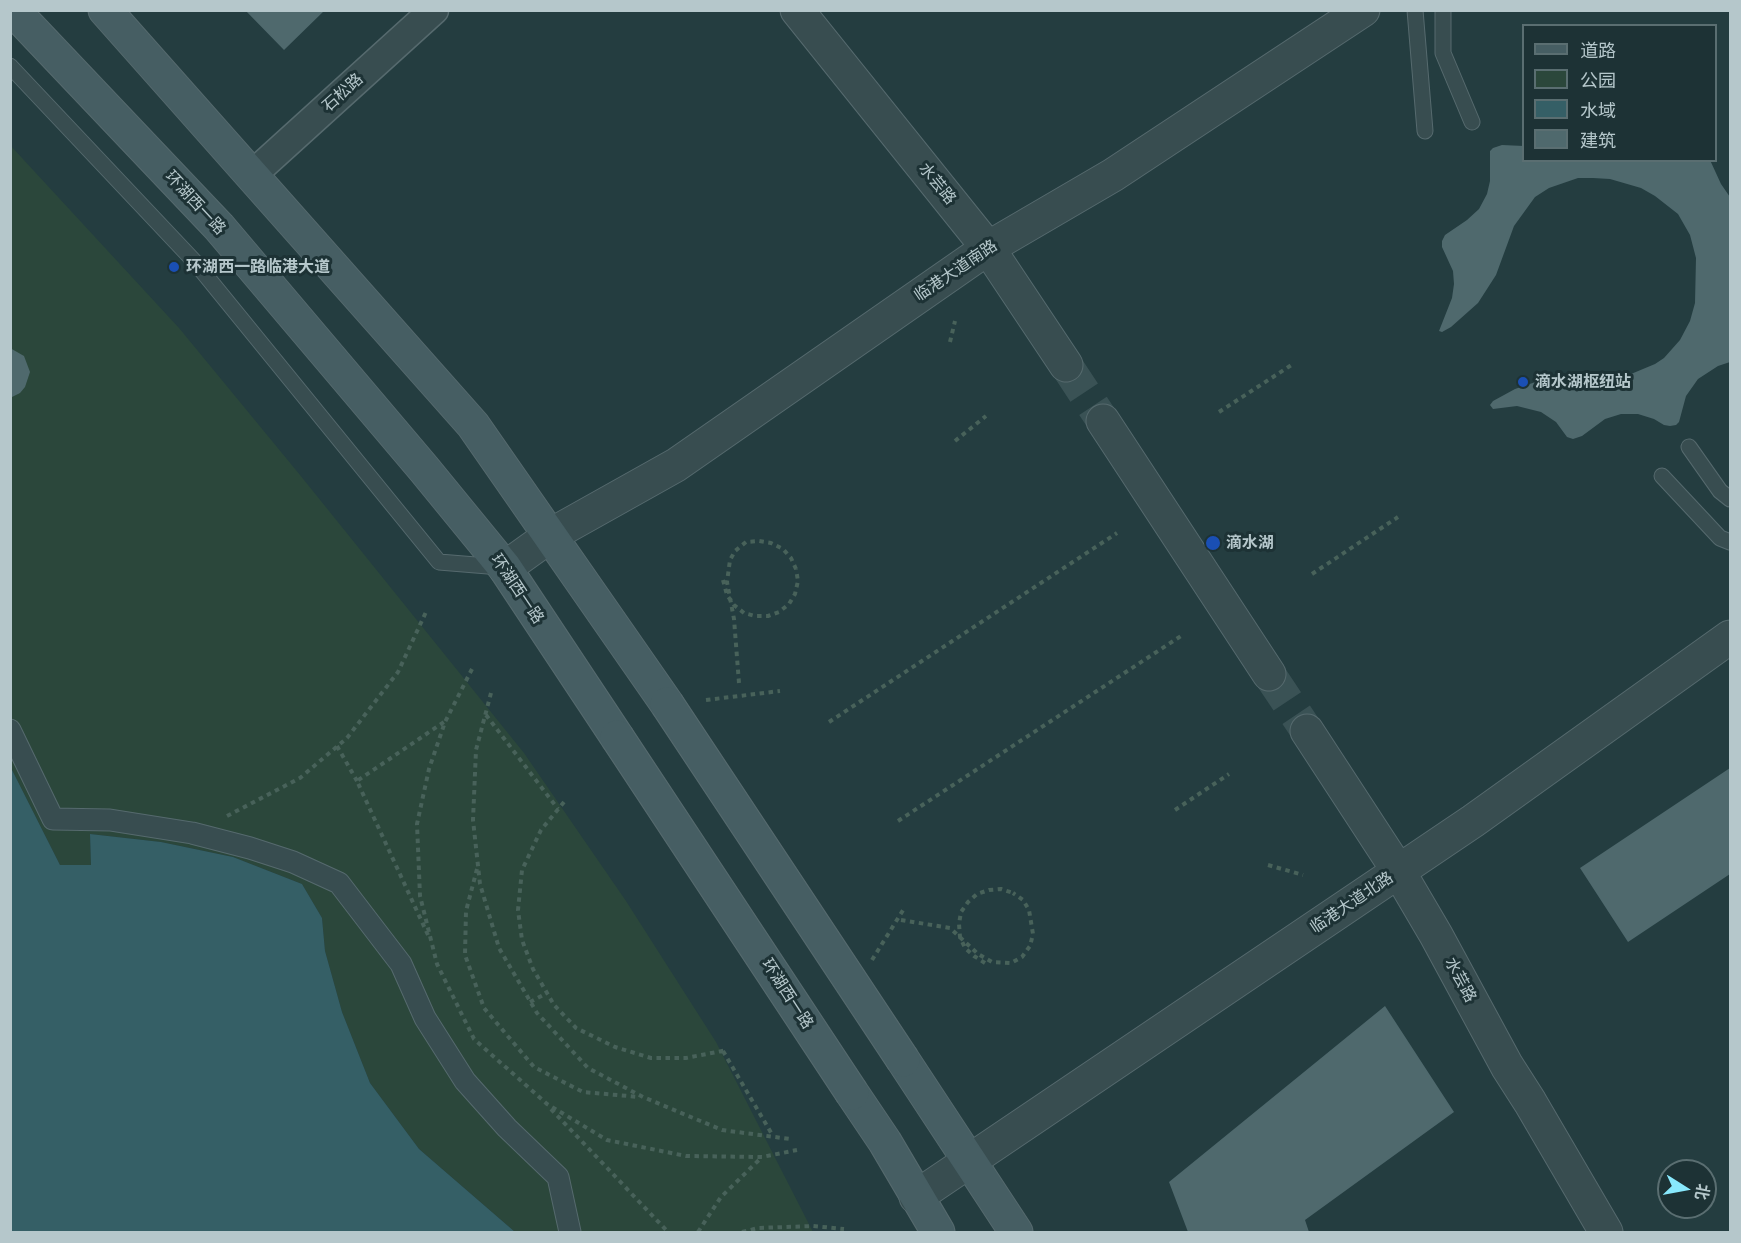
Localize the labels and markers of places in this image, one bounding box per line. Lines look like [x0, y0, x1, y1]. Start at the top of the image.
place label: 环湖西一路临港大道 [186, 257, 330, 277]
marker: 环湖西一路临港大道 [167, 260, 181, 274]
place label: 滴水湖枢纽站 [1535, 372, 1631, 392]
marker: 滴水湖枢纽站 [1516, 375, 1530, 389]
place label: 滴水湖 [1226, 533, 1274, 553]
marker: 滴水湖 [1204, 534, 1222, 552]

